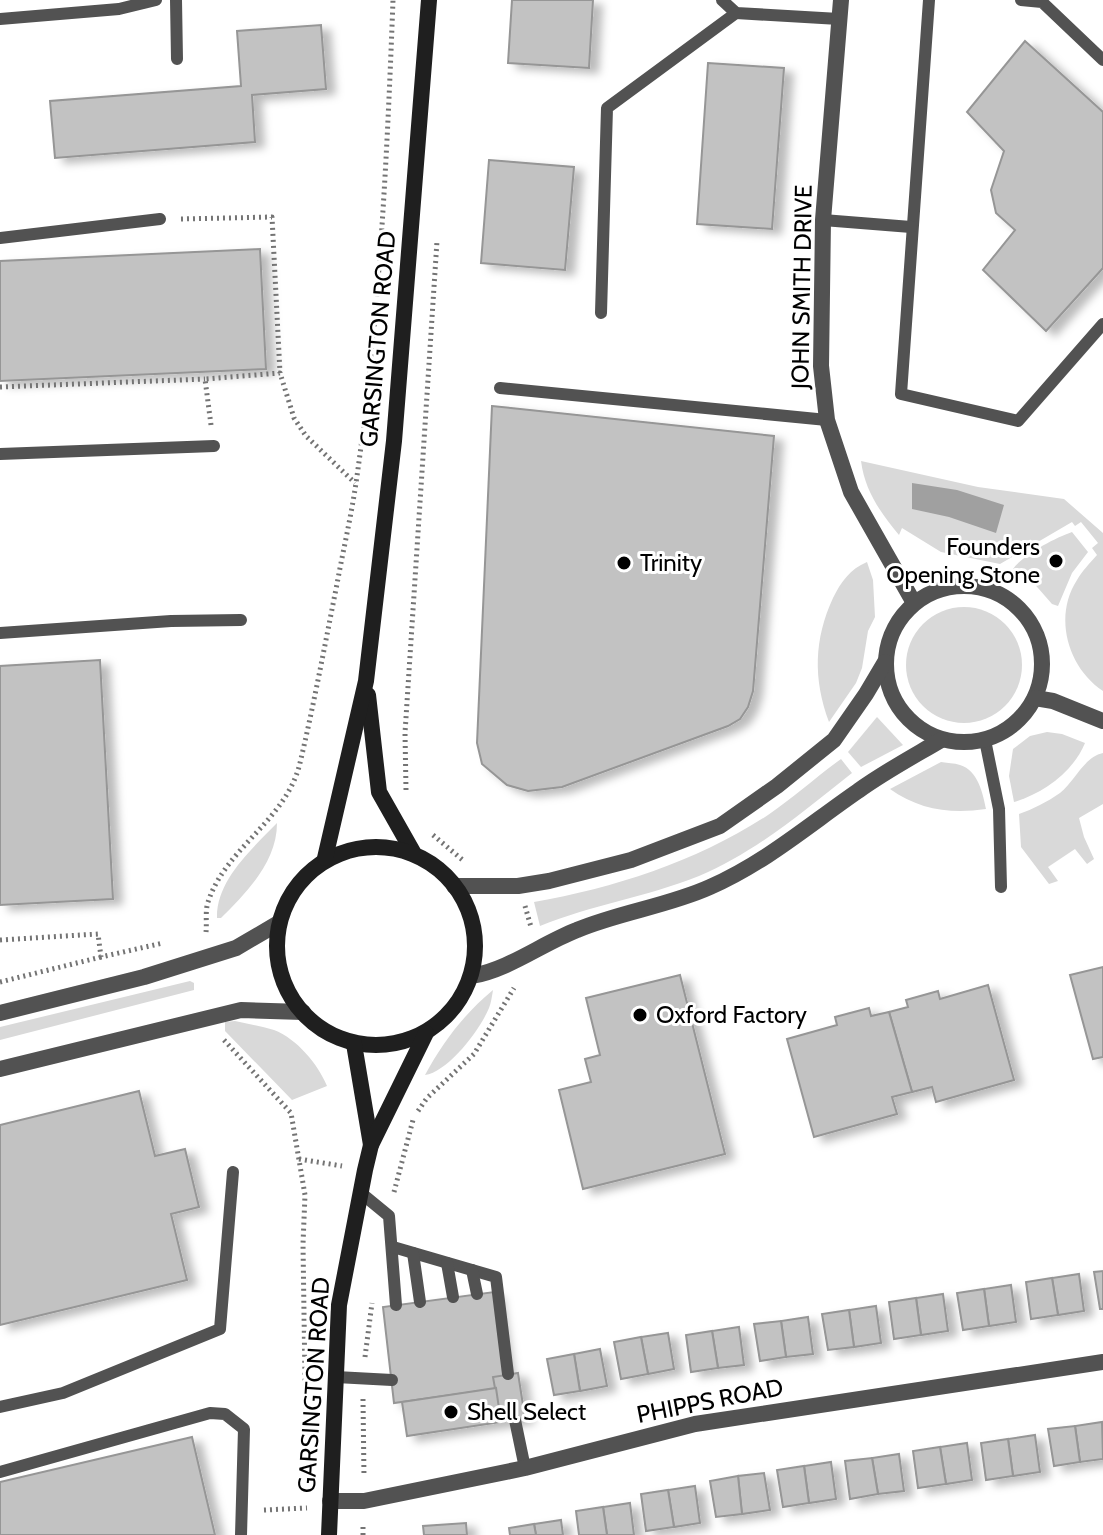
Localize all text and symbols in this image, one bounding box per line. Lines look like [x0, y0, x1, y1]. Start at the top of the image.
street label: JOHN SMITH DRIVE [785, 185, 818, 390]
street label: GARSINGTON ROAD [354, 230, 401, 448]
place label: Founders Opening Stone [886, 532, 1040, 589]
place label: Trinity [640, 548, 702, 577]
marker: Founders Opening Stone [1047, 552, 1065, 570]
marker: Trinity [615, 554, 633, 572]
place label: Oxford Factory [656, 1000, 807, 1029]
marker: Oxford Factory [631, 1006, 649, 1024]
street label: GARSINGTON ROAD [291, 1276, 336, 1494]
street label: PHIPPS ROAD [634, 1372, 786, 1429]
place label: Shell Select [467, 1397, 586, 1426]
marker: Shell Select [442, 1403, 460, 1421]

